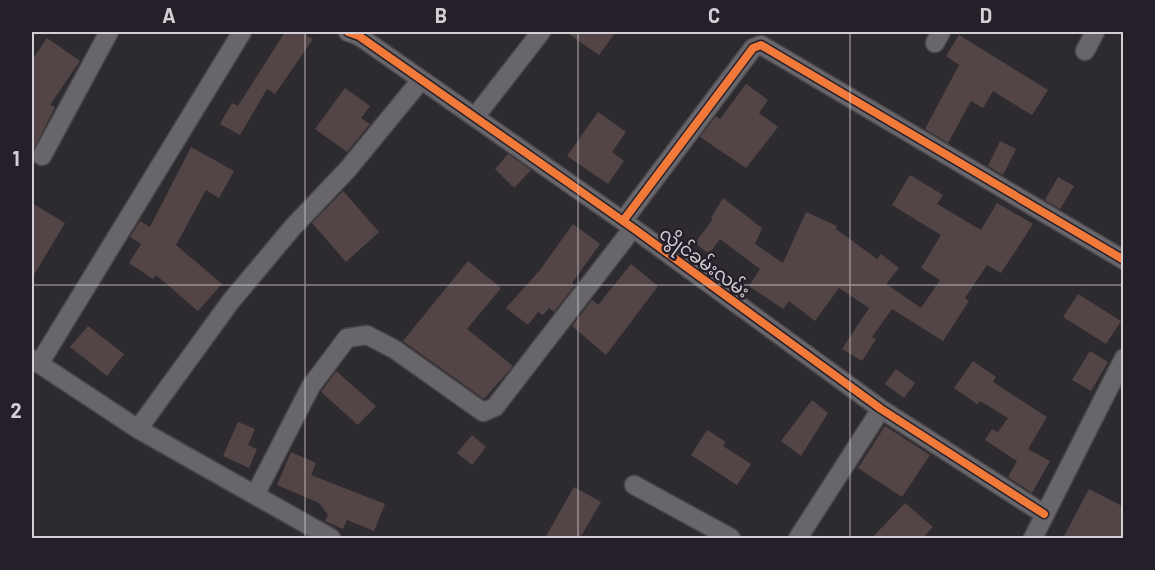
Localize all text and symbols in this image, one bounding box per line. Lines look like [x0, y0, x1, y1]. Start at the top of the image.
text: A [162, 3, 176, 27]
text: B [435, 3, 447, 27]
text: C [708, 3, 720, 27]
text: D [980, 3, 992, 27]
text: 1 [12, 146, 20, 170]
street label: လွိုင်ခမ်းလမ်း [653, 220, 755, 306]
text: 2 [10, 398, 22, 422]

